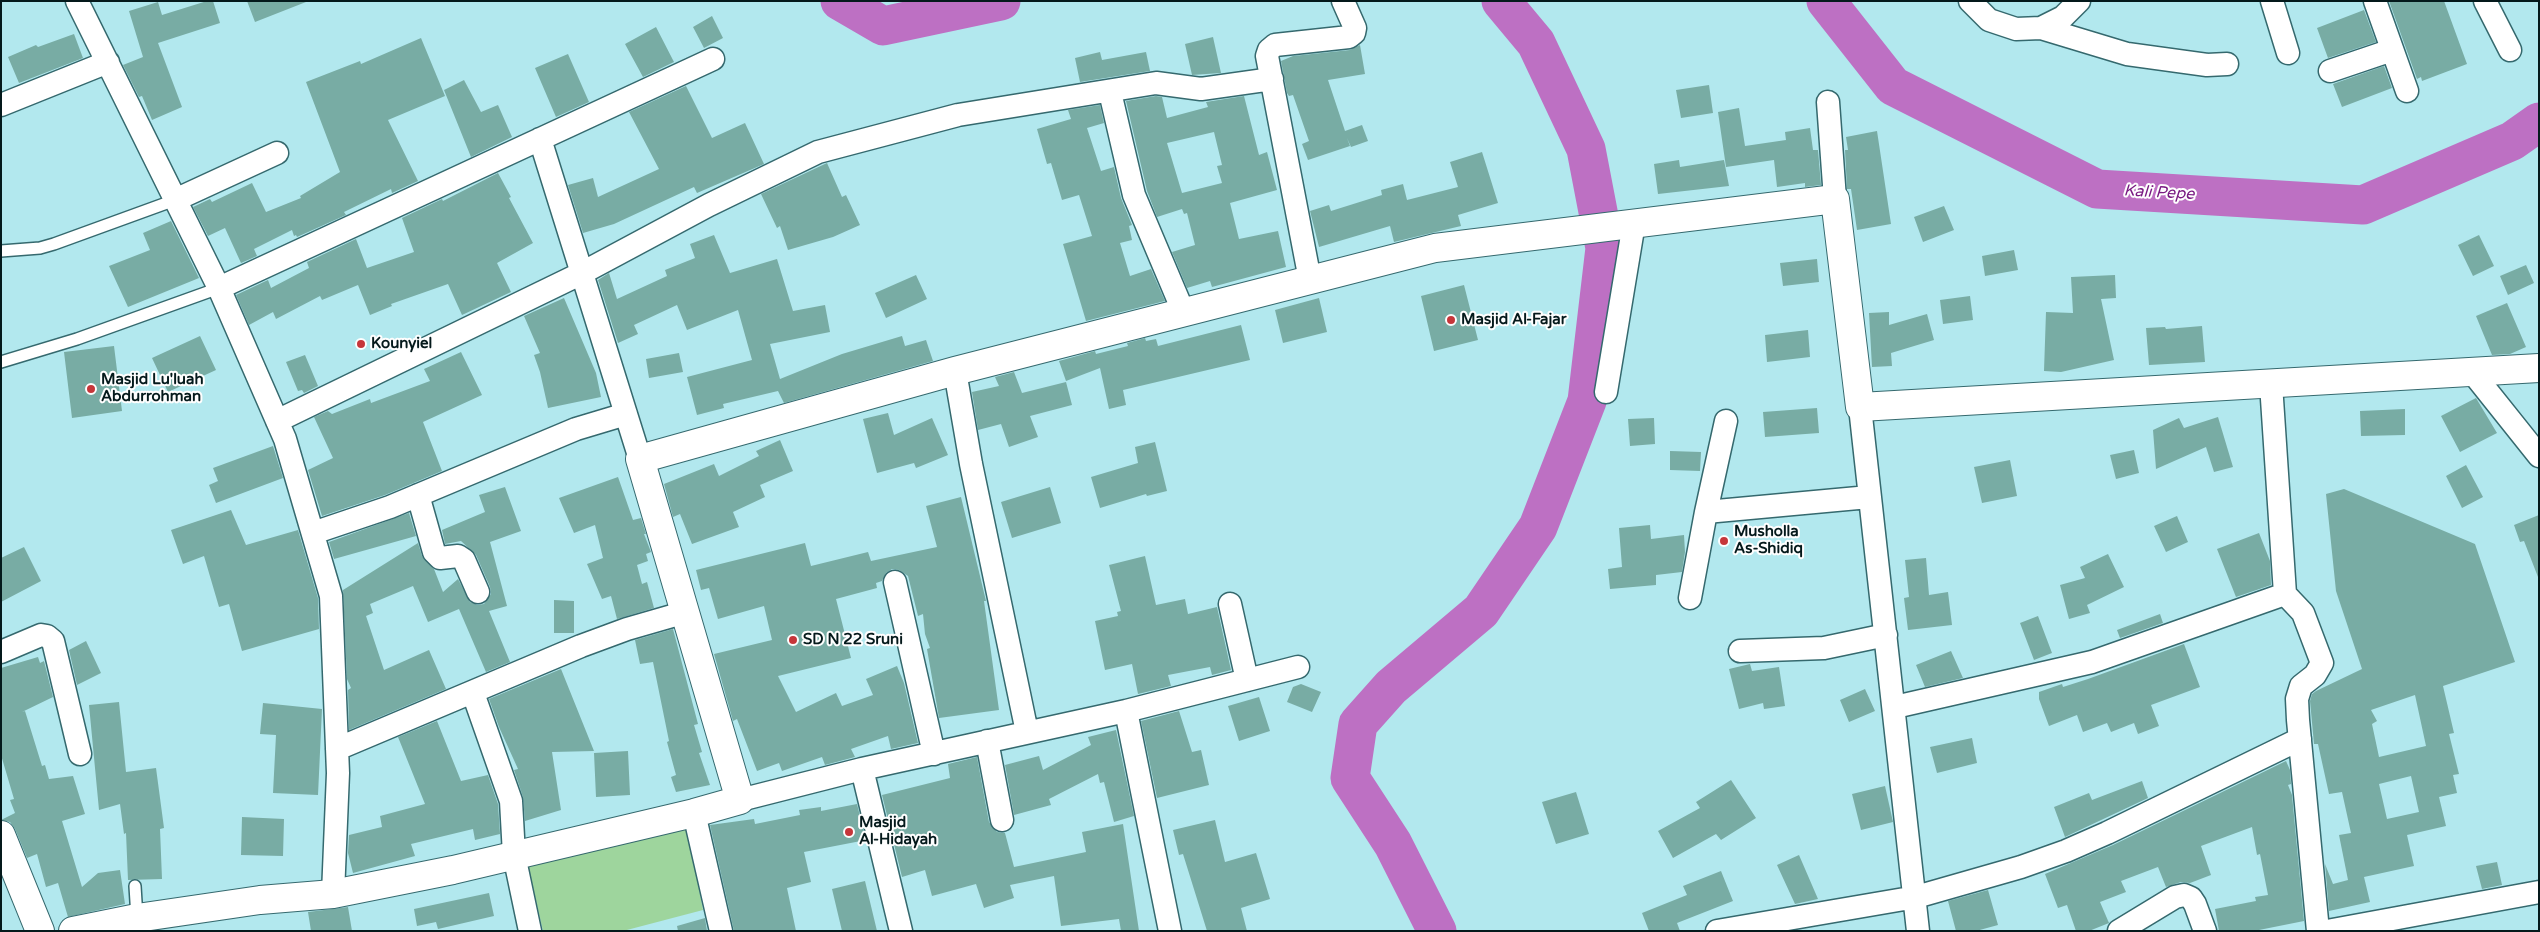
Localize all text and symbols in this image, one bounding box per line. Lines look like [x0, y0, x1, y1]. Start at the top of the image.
water label: Kali Pepe [2123, 182, 2195, 204]
place label: Masjid Al-Fajar [1461, 311, 1566, 329]
marker: Masjid Al-Fajar [1445, 314, 1457, 326]
place label: Kounyiel [371, 335, 432, 353]
marker: Kounyiel [355, 338, 367, 350]
place label: Masjid Lu'luah Abdurrohman [101, 371, 204, 406]
marker: Masjid Lu'luah Abdurrohman [85, 383, 97, 395]
place label: Musholla As-Shidiq [1734, 523, 1803, 558]
marker: Musholla As-Shidiq [1718, 535, 1730, 547]
place label: SD N 22 Sruni [803, 631, 903, 649]
marker: SD N 22 Sruni [787, 634, 799, 646]
place label: Masjid Al-Hidayah [859, 814, 937, 849]
marker: Masjid Al-Hidayah [843, 826, 855, 838]

